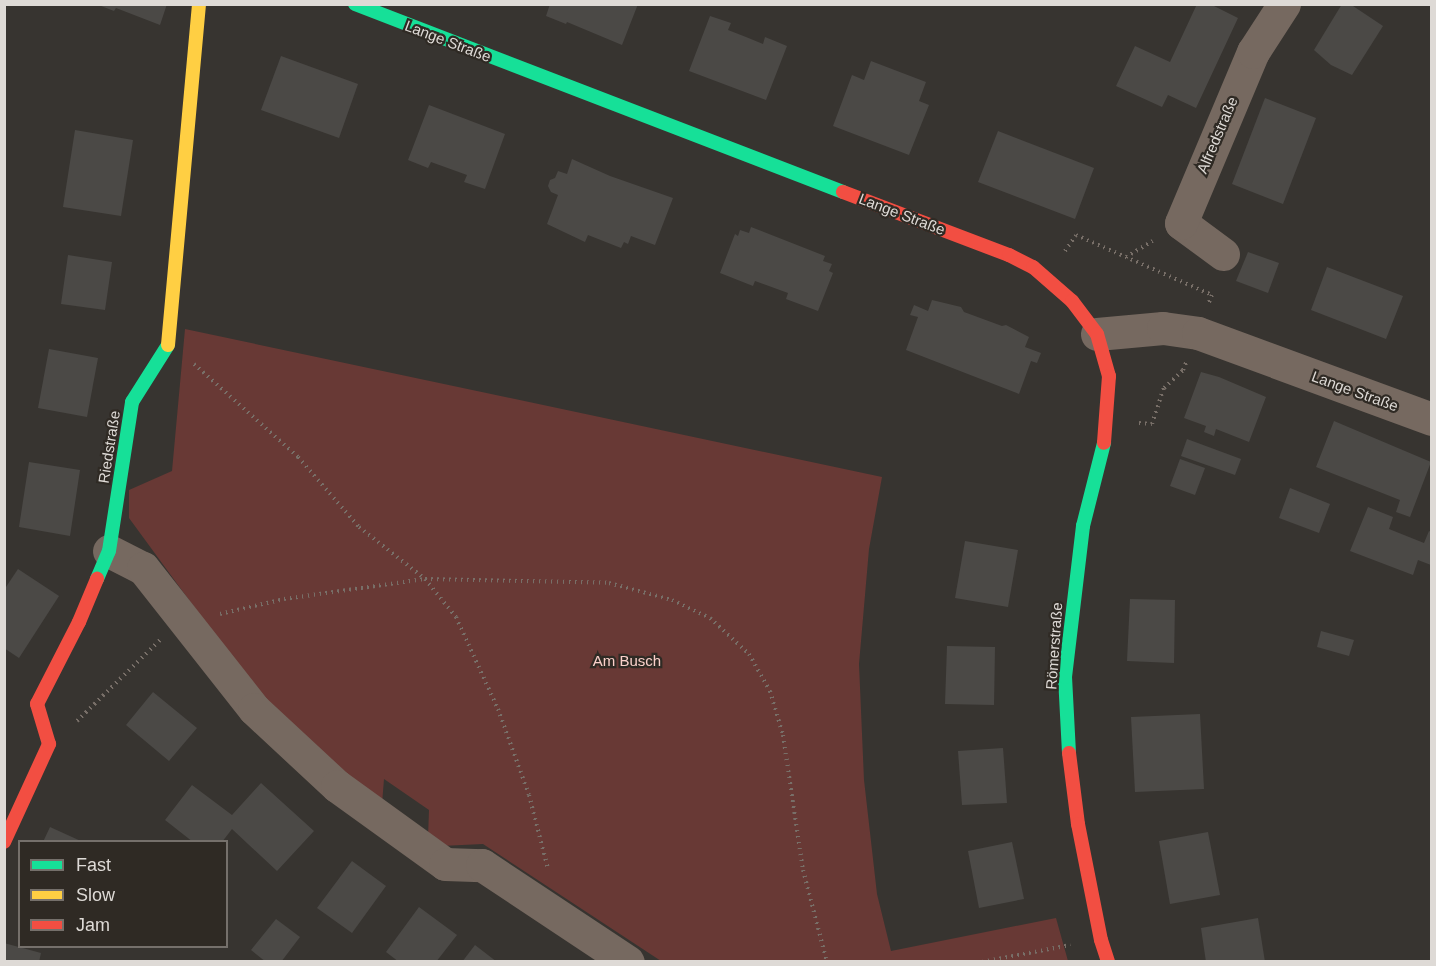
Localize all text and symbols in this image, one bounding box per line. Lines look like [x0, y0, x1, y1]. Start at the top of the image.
street label: Lange Straße [402, 16, 494, 66]
street label: Alfredstraße [1193, 94, 1241, 176]
street label: Lange Straße [856, 189, 948, 239]
street label: Lange Straße [1309, 367, 1401, 415]
street label: Riedstraße [94, 409, 124, 485]
street label: Römerstraße [1042, 602, 1066, 690]
park label: Am Busch [593, 652, 661, 670]
legend [18, 840, 228, 948]
text: Fast [76, 855, 111, 875]
text: Slow [76, 885, 115, 905]
text: Jam [76, 915, 110, 935]

